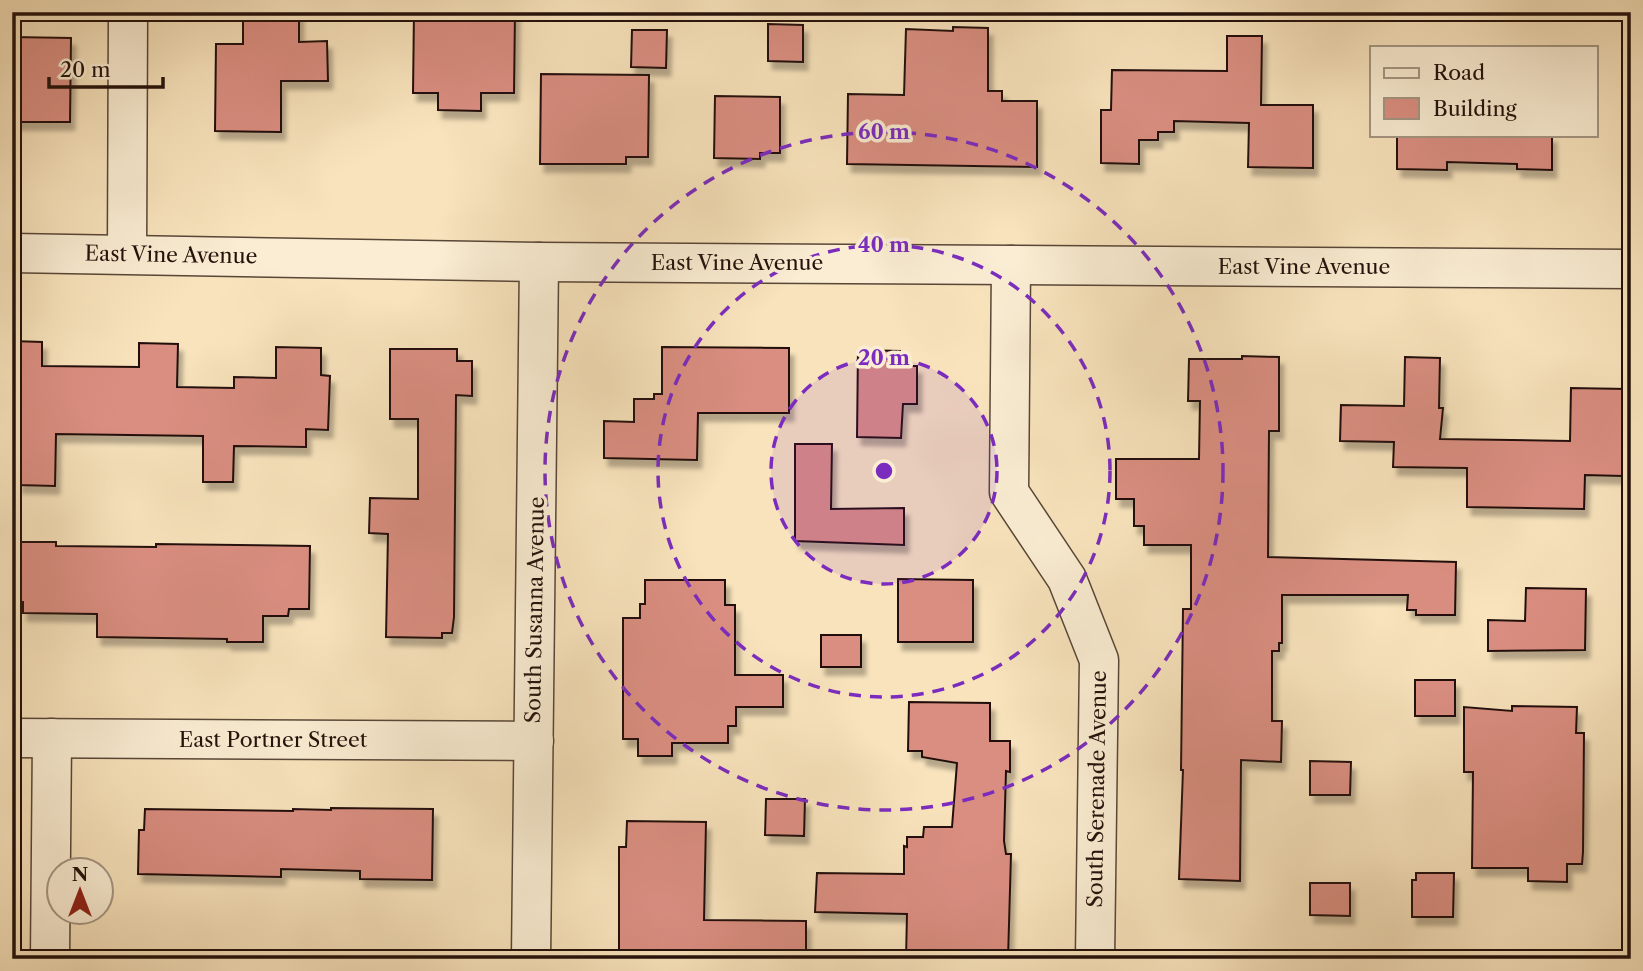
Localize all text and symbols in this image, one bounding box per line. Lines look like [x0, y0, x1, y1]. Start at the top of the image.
scale bar [49, 46, 163, 90]
legend [1370, 46, 1598, 136]
text: 20 m [60, 57, 111, 82]
text: Road [1433, 60, 1485, 85]
text: Building [1433, 96, 1518, 121]
text: 60 m [858, 119, 910, 144]
text: 40 m [858, 232, 910, 257]
street label: East Vine Avenue [84, 240, 258, 269]
street label: East Vine Avenue [651, 250, 823, 275]
street label: East Vine Avenue [1218, 254, 1390, 279]
text: 20 m [858, 345, 910, 370]
centre of rings [872, 459, 896, 483]
street label: South Susanna Avenue [520, 496, 549, 724]
street label: South Serenade Avenue [1082, 670, 1111, 908]
street label: East Portner Street [179, 727, 368, 752]
north arrow [46, 856, 116, 926]
text: N [72, 863, 88, 886]

